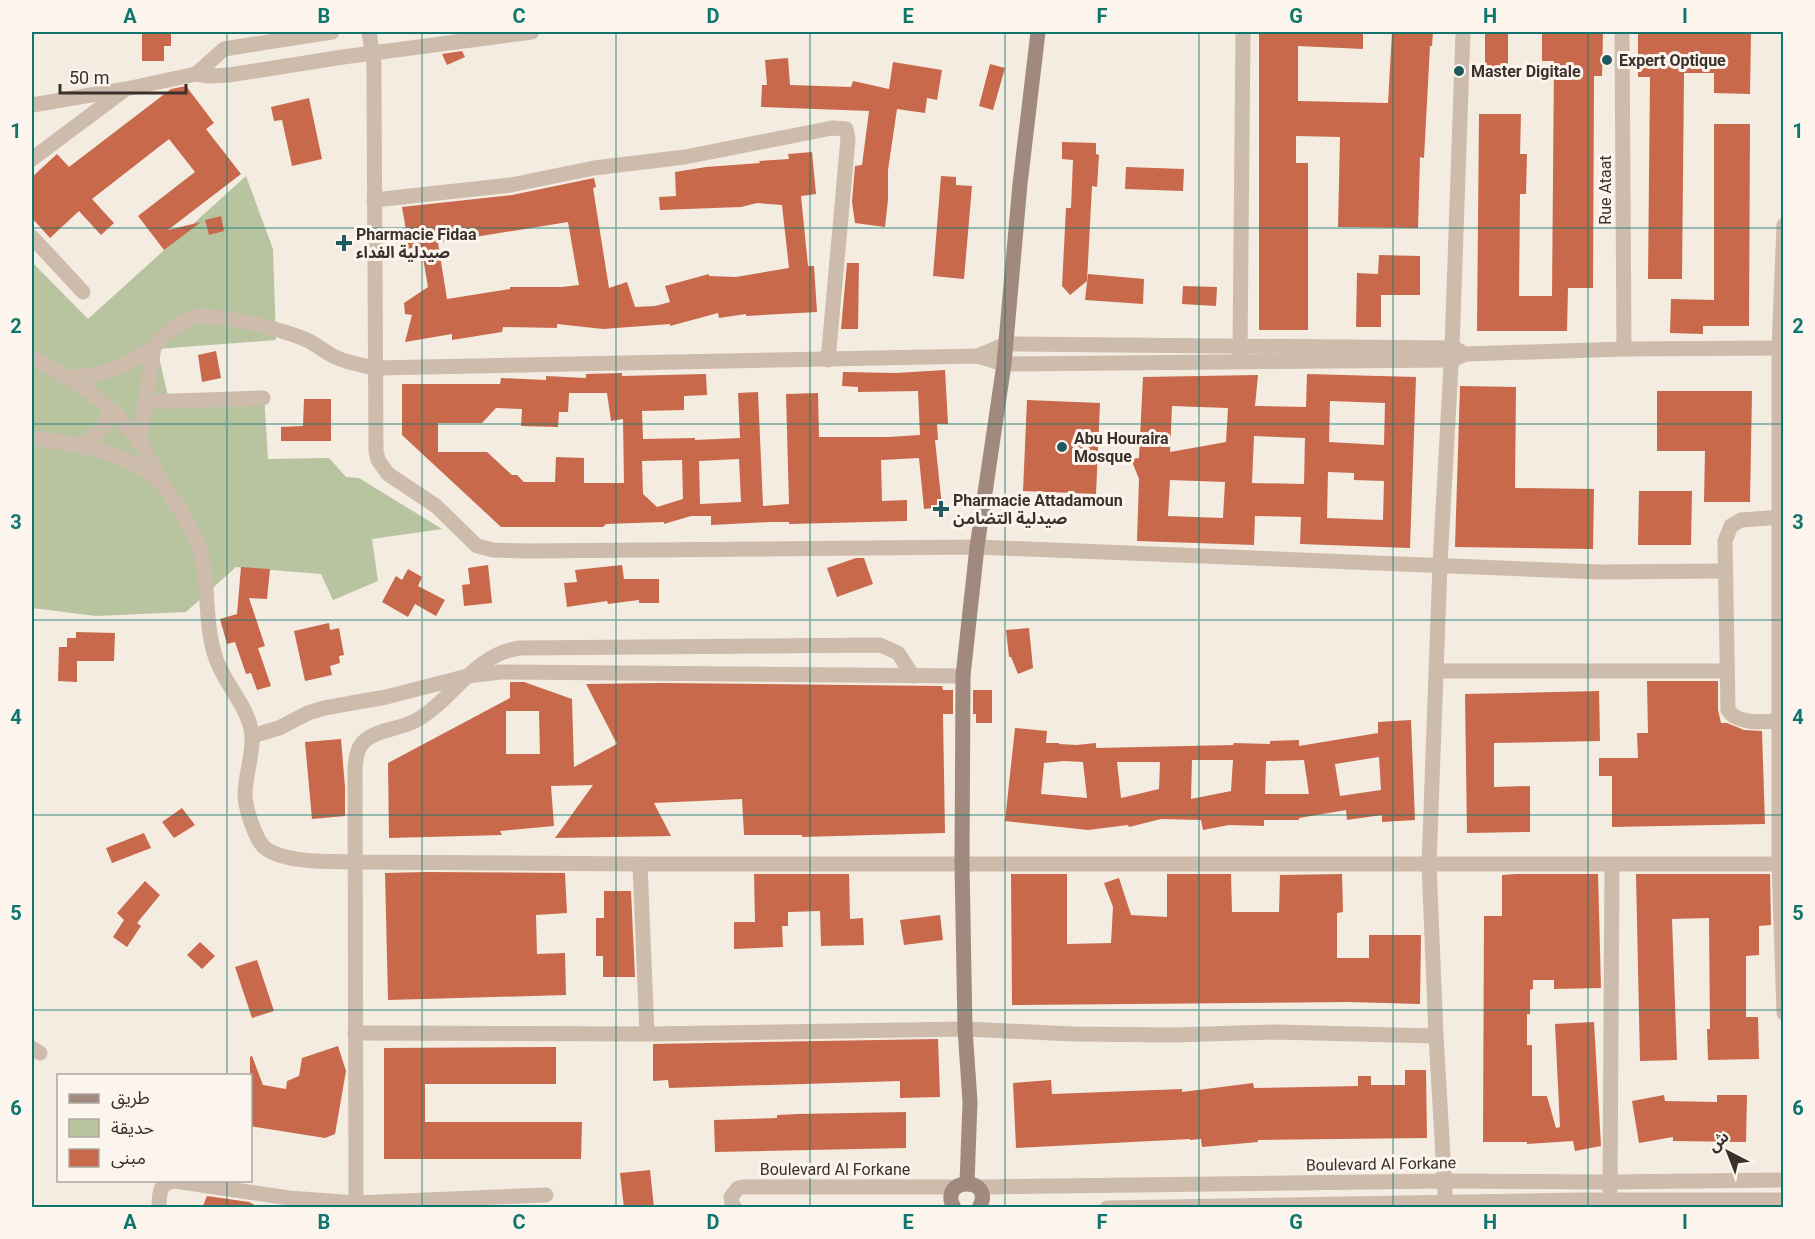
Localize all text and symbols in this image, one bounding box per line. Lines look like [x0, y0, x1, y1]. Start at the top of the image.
text: A [123, 4, 137, 28]
text: B [318, 4, 330, 28]
text: C [512, 4, 526, 28]
text: D [707, 4, 720, 28]
text: E [902, 4, 914, 28]
text: F [1097, 4, 1108, 28]
text: G [1289, 4, 1303, 28]
text: H [1483, 4, 1497, 28]
text: I [1682, 4, 1688, 28]
place label: Expert Optique [1619, 51, 1726, 70]
marker: Expert Optique [1600, 53, 1614, 67]
scale bar [60, 57, 186, 95]
place label: Master Digitale [1471, 62, 1581, 81]
marker: Master Digitale [1452, 64, 1466, 78]
text: 50 m [69, 67, 109, 88]
text: 1 [10, 119, 22, 143]
text: 1 [1792, 119, 1804, 143]
street label: Rue Ataat [1596, 155, 1615, 225]
place label: Pharmacie Fidaa صيدلية الفداء [356, 225, 477, 262]
marker: Pharmacie Fidaa صيدلية الفداء [337, 236, 351, 250]
text: 2 [10, 314, 22, 338]
text: 2 [1792, 314, 1804, 338]
place label: Abu Houraira Mosque [1074, 429, 1169, 466]
marker: Abu Houraira Mosque [1055, 440, 1069, 454]
place label: Pharmacie Attadamoun صيدلية التضامن [953, 491, 1123, 528]
marker: Pharmacie Attadamoun صيدلية التضامن [934, 502, 948, 516]
text: 3 [10, 510, 22, 534]
text: 3 [1792, 510, 1804, 534]
text: 4 [10, 705, 22, 729]
text: 4 [1792, 705, 1804, 729]
text: 5 [10, 901, 22, 925]
text: 5 [1792, 901, 1804, 925]
legend [57, 1074, 252, 1182]
text: طريق [111, 1087, 150, 1109]
text: 6 [10, 1096, 22, 1120]
text: 6 [1792, 1096, 1804, 1120]
text: حديقة [111, 1117, 154, 1138]
north arrow [1698, 1122, 1758, 1182]
text: ش [1704, 1127, 1733, 1156]
text: مبنى [111, 1147, 146, 1169]
street label: Boulevard Al Forkane [1306, 1153, 1456, 1175]
street label: Boulevard Al Forkane [760, 1160, 910, 1179]
text: A [123, 1210, 137, 1234]
text: B [318, 1210, 330, 1234]
text: C [512, 1210, 526, 1234]
text: D [707, 1210, 720, 1234]
text: E [902, 1210, 914, 1234]
text: F [1097, 1210, 1108, 1234]
text: G [1289, 1210, 1303, 1234]
text: H [1483, 1210, 1497, 1234]
text: I [1682, 1210, 1688, 1234]

